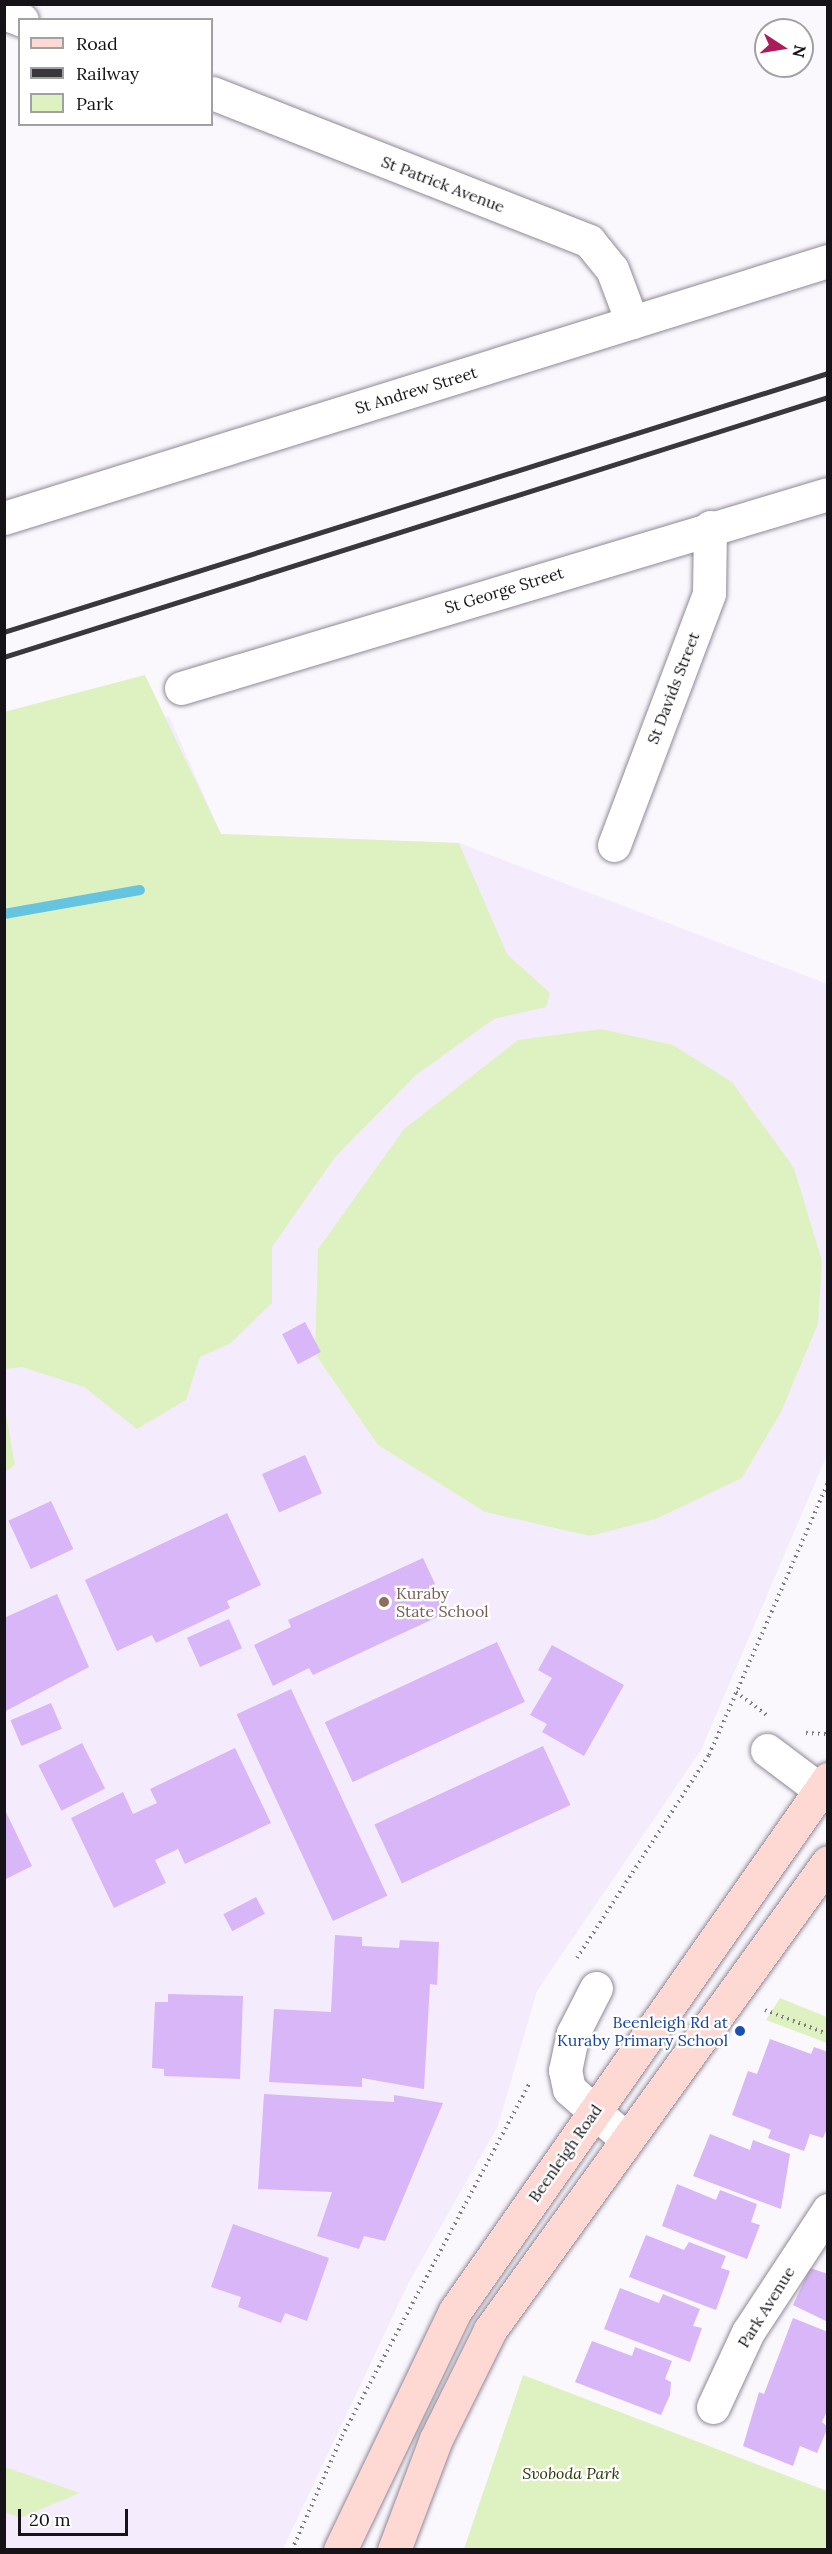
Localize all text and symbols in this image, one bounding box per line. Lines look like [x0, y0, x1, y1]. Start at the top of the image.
legend [18, 18, 213, 126]
north arrow [754, 18, 814, 78]
text: Road [76, 32, 118, 55]
text: N [789, 43, 811, 59]
text: Railway [76, 62, 139, 85]
text: Park [76, 92, 113, 115]
street label: St Patrick Avenue [379, 152, 507, 216]
street label: St Andrew Street [353, 362, 479, 418]
street label: St George Street [442, 563, 566, 617]
street label: St Davids Street [643, 629, 703, 747]
place label: Kuraby State School [396, 1583, 489, 1621]
marker: Kuraby State School [377, 1595, 391, 1609]
place label: Beenleigh Rd at Kuraby Primary School [557, 2012, 728, 2050]
marker: Beenleigh Rd at Kuraby Primary School [733, 2024, 747, 2038]
street label: Beenleigh Road [524, 2101, 606, 2205]
street label: Park Avenue [734, 2263, 798, 2351]
park label: Svoboda Park [522, 2463, 620, 2483]
scale bar [21, 2497, 130, 2535]
text: 20 m [29, 2508, 71, 2531]

